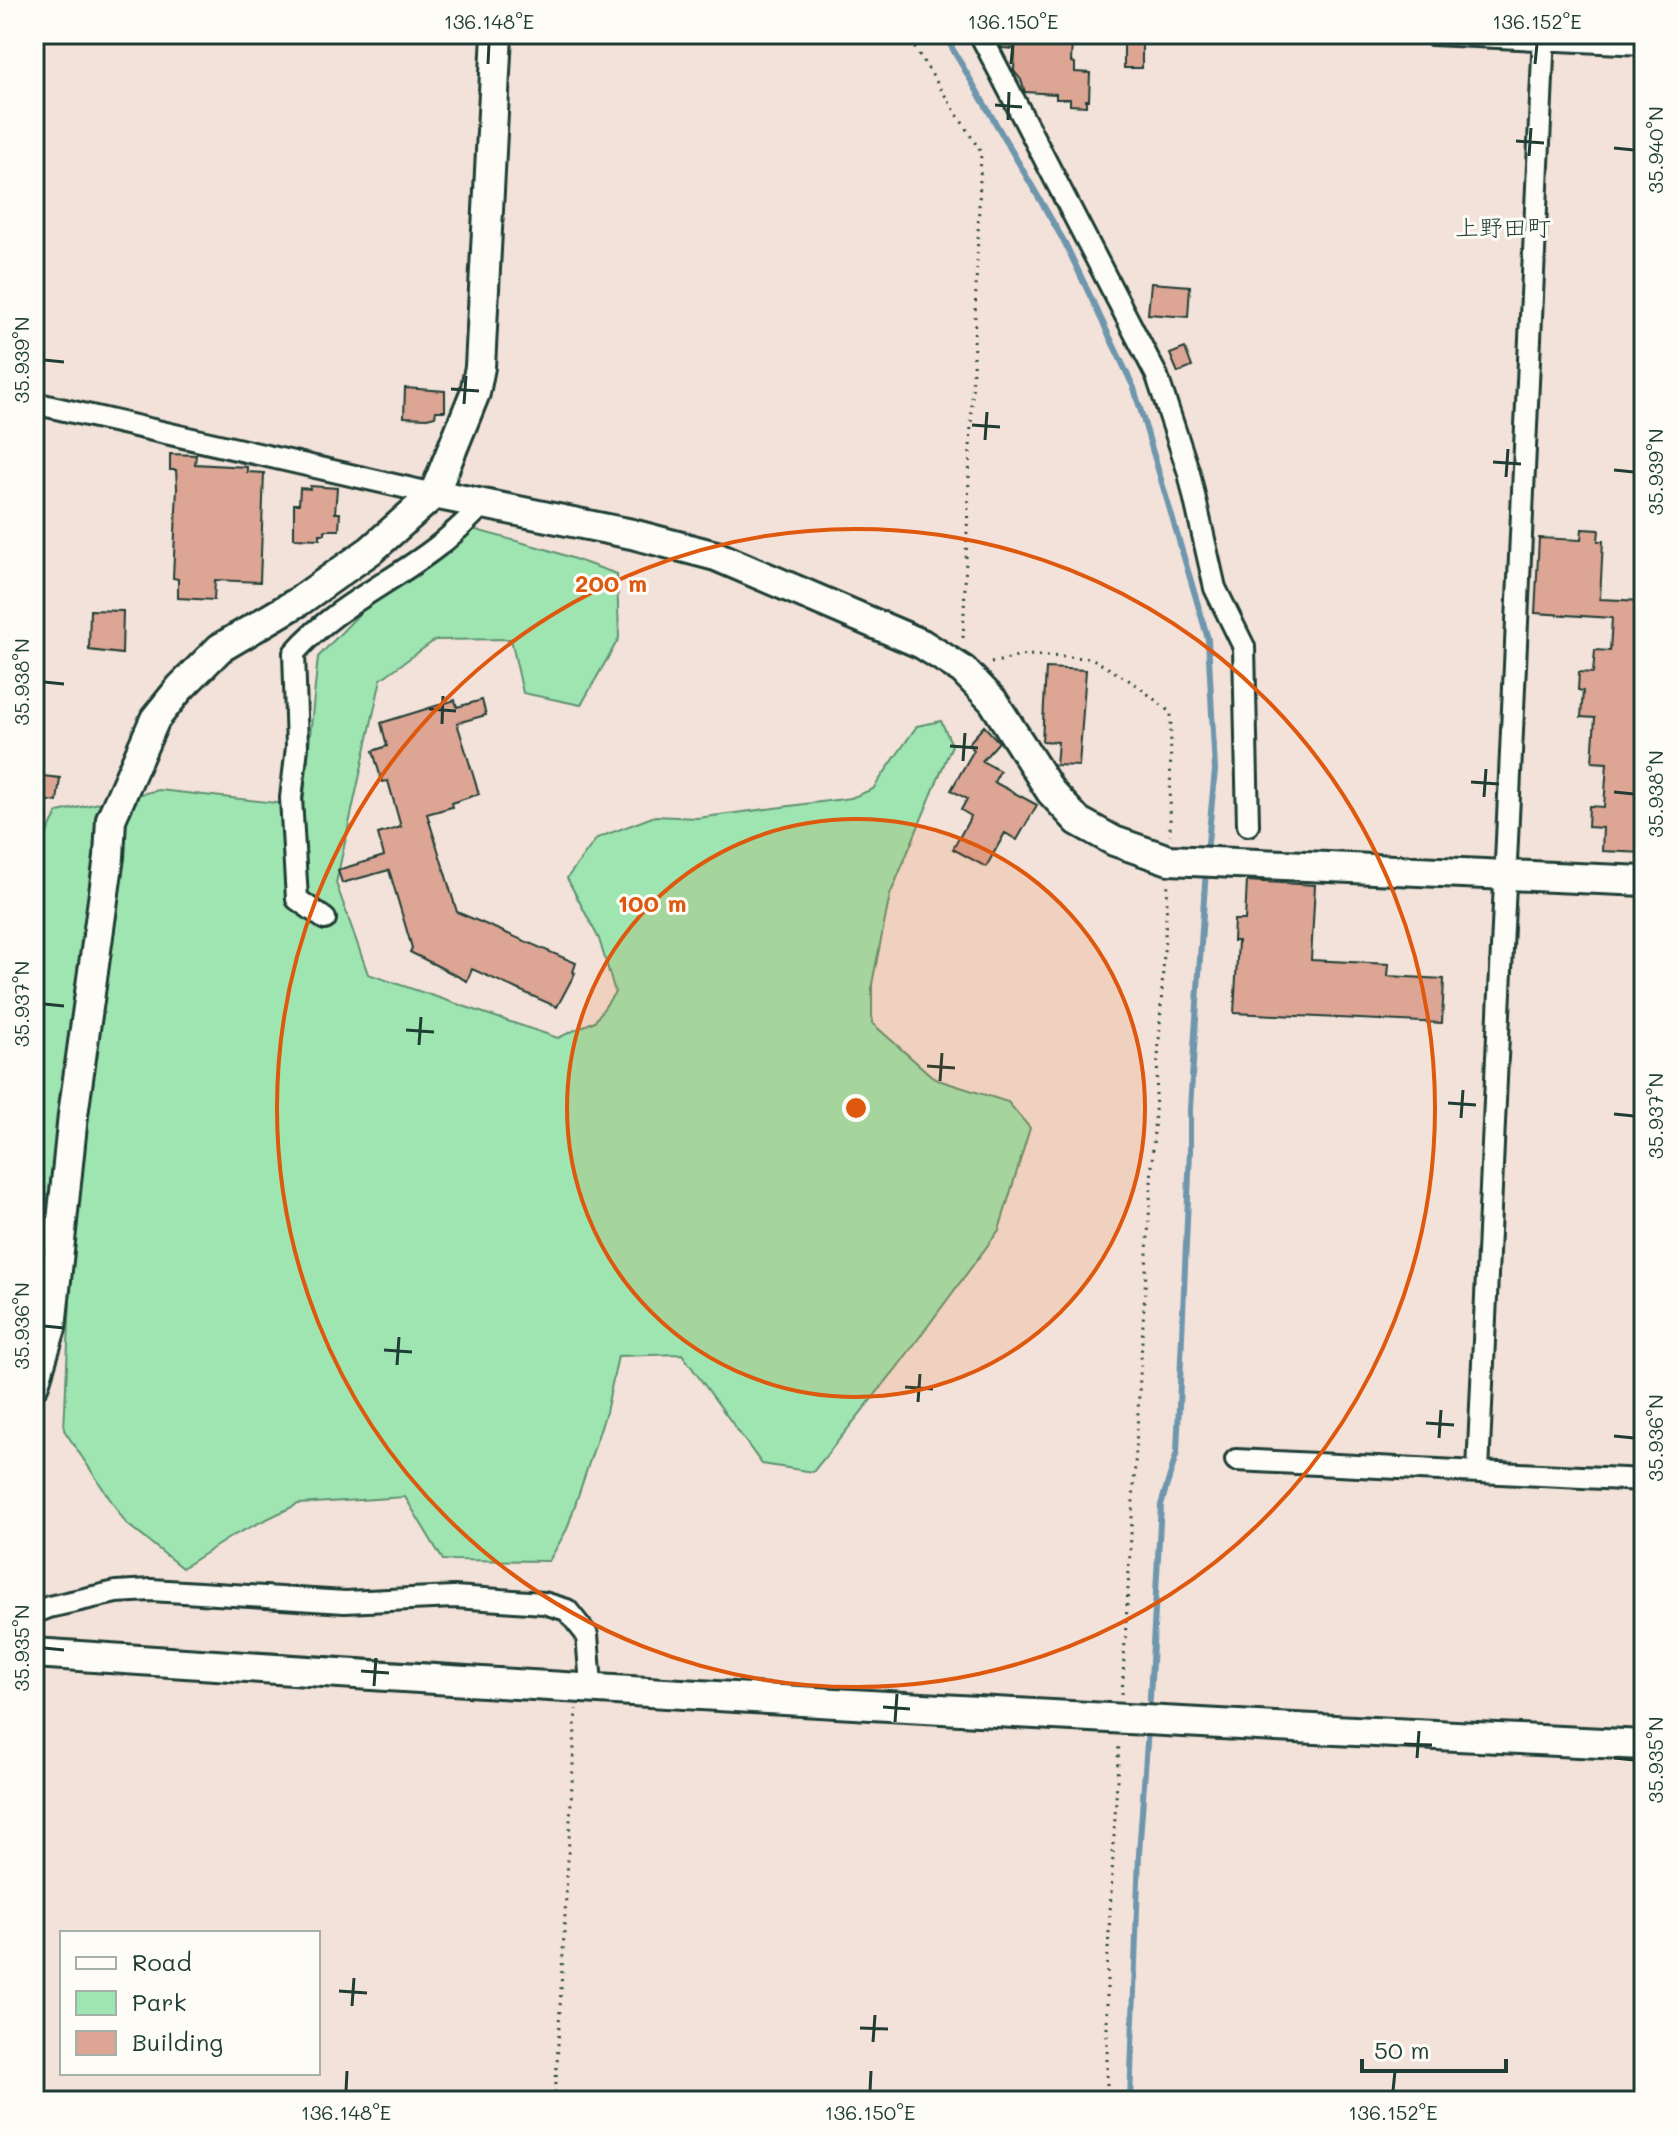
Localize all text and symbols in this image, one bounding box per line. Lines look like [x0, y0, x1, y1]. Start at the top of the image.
text: 136.148°E [444, 8, 534, 34]
text: 136.150°E [968, 8, 1058, 34]
text: 136.152°E [1492, 8, 1582, 34]
text: 35.940°N [1642, 106, 1668, 194]
district label: 上野田町 [1455, 211, 1551, 242]
text: 35.939°N [8, 316, 34, 404]
text: 35.939°N [1642, 428, 1668, 516]
text: 200 m [575, 567, 647, 598]
text: 35.938°N [8, 638, 34, 726]
text: 35.938°N [1642, 750, 1668, 838]
text: 100 m [617, 887, 687, 918]
text: 35.937°N [8, 961, 34, 1047]
text: 35.937°N [1642, 1073, 1668, 1159]
centre of rings [842, 1094, 870, 1122]
text: 35.936°N [8, 1282, 34, 1370]
text: 35.936°N [1642, 1394, 1668, 1482]
text: 35.935°N [8, 1605, 34, 1691]
text: 35.935°N [1642, 1717, 1668, 1803]
legend [60, 1931, 320, 2075]
text: Road [132, 1946, 192, 1977]
text: Park [132, 1986, 186, 2017]
scale bar [1362, 2023, 1506, 2073]
text: Building [132, 2026, 223, 2057]
text: 50 m [1374, 2034, 1430, 2065]
text: 136.148°E [301, 2099, 391, 2125]
text: 136.150°E [825, 2099, 915, 2125]
text: 136.152°E [1348, 2099, 1438, 2125]

